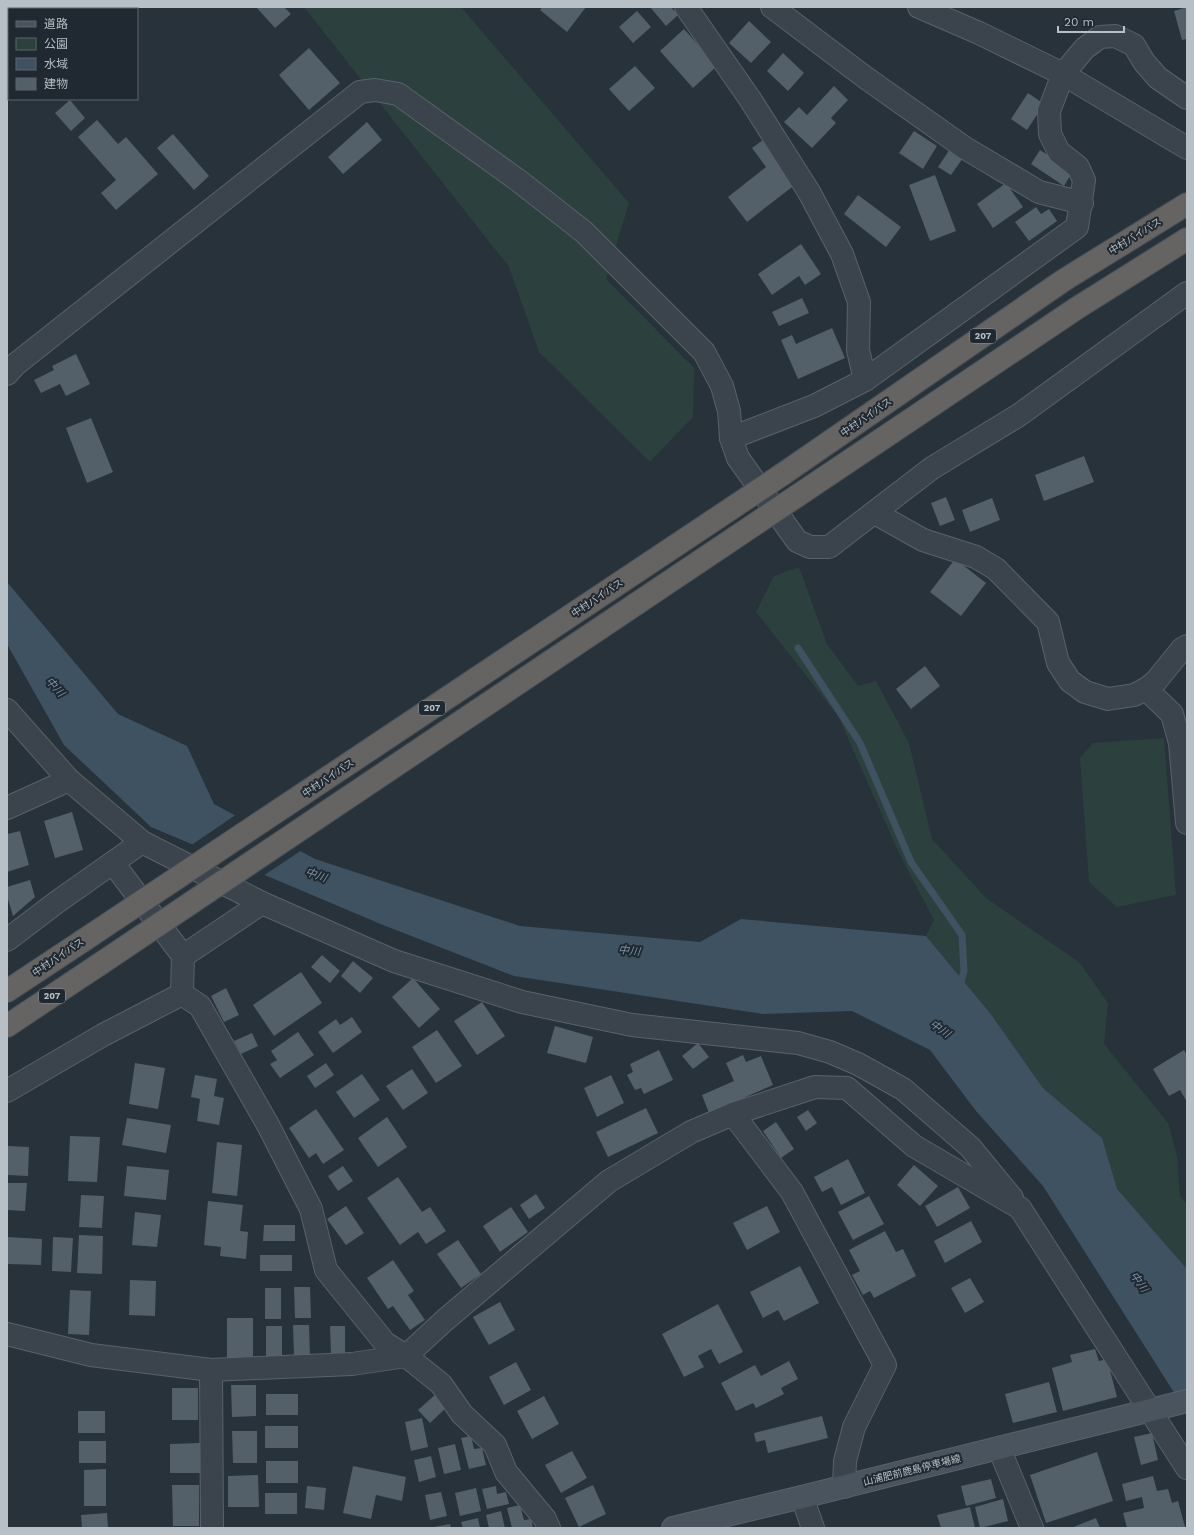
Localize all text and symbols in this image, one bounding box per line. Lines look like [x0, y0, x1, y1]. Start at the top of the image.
legend [8, 8, 138, 100]
scale bar [1058, 8, 1124, 34]
text: 20 m [1064, 15, 1094, 29]
text: 道路 [44, 17, 68, 31]
text: 公園 [44, 37, 68, 51]
text: 水域 [44, 57, 68, 71]
text: 建物 [44, 77, 68, 91]
street label: 中村バイパス [1107, 215, 1163, 257]
road number: 207 [970, 329, 996, 343]
street label: 中村バイパス [838, 395, 894, 439]
street label: 中村バイパス [569, 577, 625, 619]
water label: 中川 [43, 674, 68, 700]
road number: 207 [419, 701, 445, 715]
street label: 中村バイパス [300, 757, 356, 799]
water label: 中川 [303, 865, 329, 885]
street label: 中村バイパス [30, 936, 86, 978]
water label: 中川 [617, 943, 642, 959]
road number: 207 [39, 989, 65, 1003]
water label: 中川 [927, 1017, 954, 1041]
water label: 中川 [1127, 1269, 1151, 1296]
street label: 山浦肥前鹿島停車場線 [862, 1453, 962, 1487]

